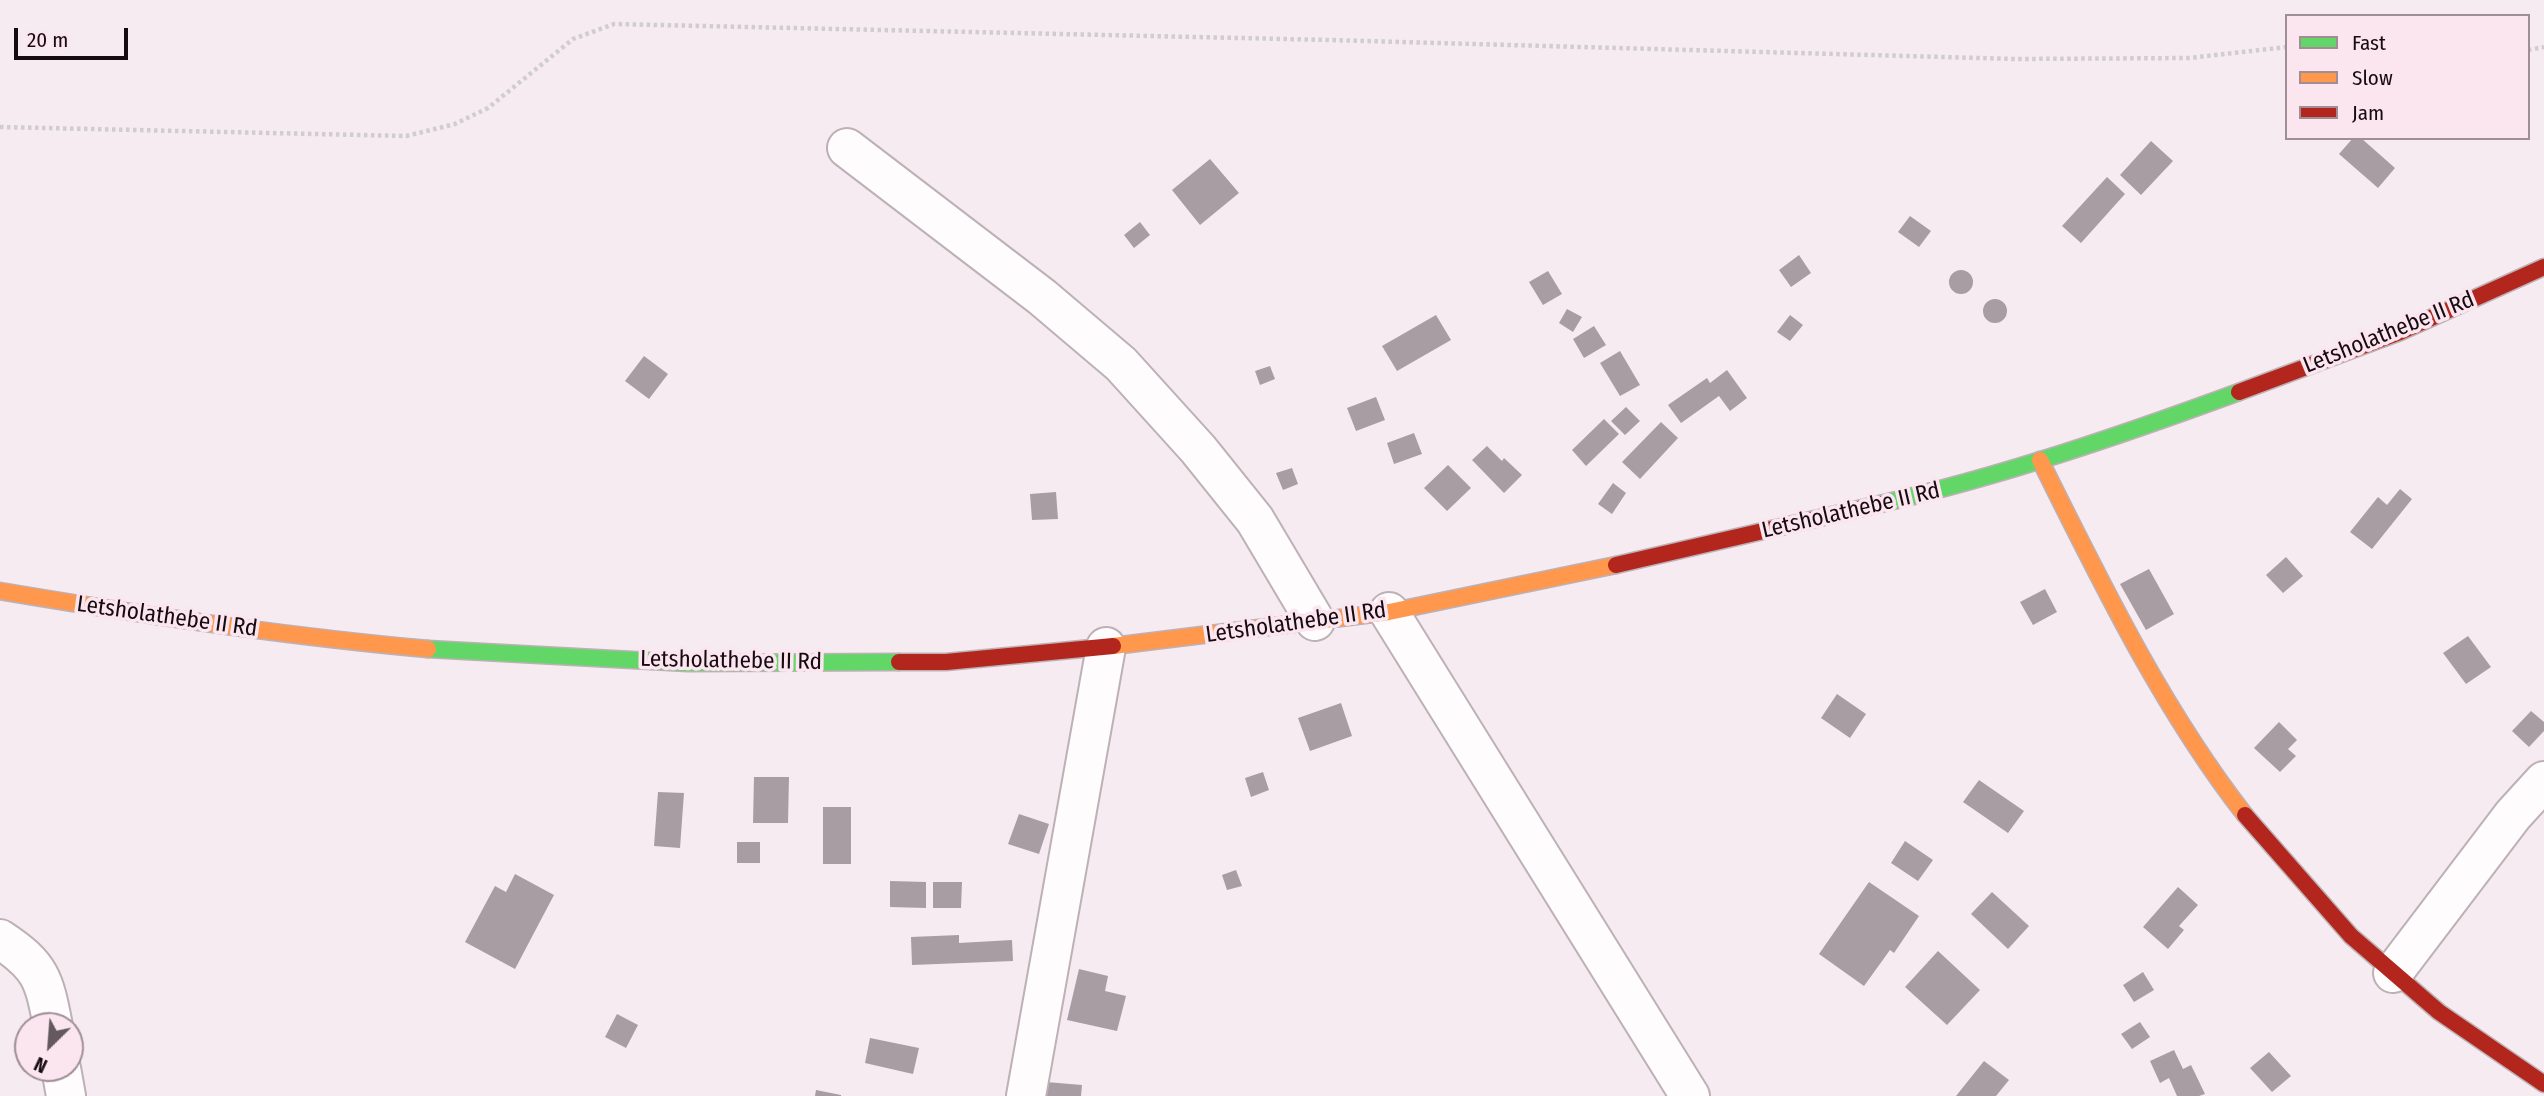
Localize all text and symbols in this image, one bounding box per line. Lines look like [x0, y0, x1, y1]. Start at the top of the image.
scale bar [18, 14, 131, 58]
legend [2285, 14, 2530, 140]
text: 20 m [27, 27, 68, 53]
text: Fast [2352, 30, 2386, 56]
text: Slow [2352, 65, 2393, 91]
text: Jam [2352, 100, 2384, 126]
street label: Letsholathebe II Rd [2300, 286, 2478, 380]
street label: Letsholathebe II Rd [1759, 477, 1943, 545]
street label: Letsholathebe II Rd [75, 591, 259, 643]
street label: Letsholathebe II Rd [1204, 597, 1388, 649]
street label: Letsholathebe II Rd [640, 646, 822, 676]
north arrow [14, 1012, 84, 1082]
text: N [31, 1052, 51, 1078]

